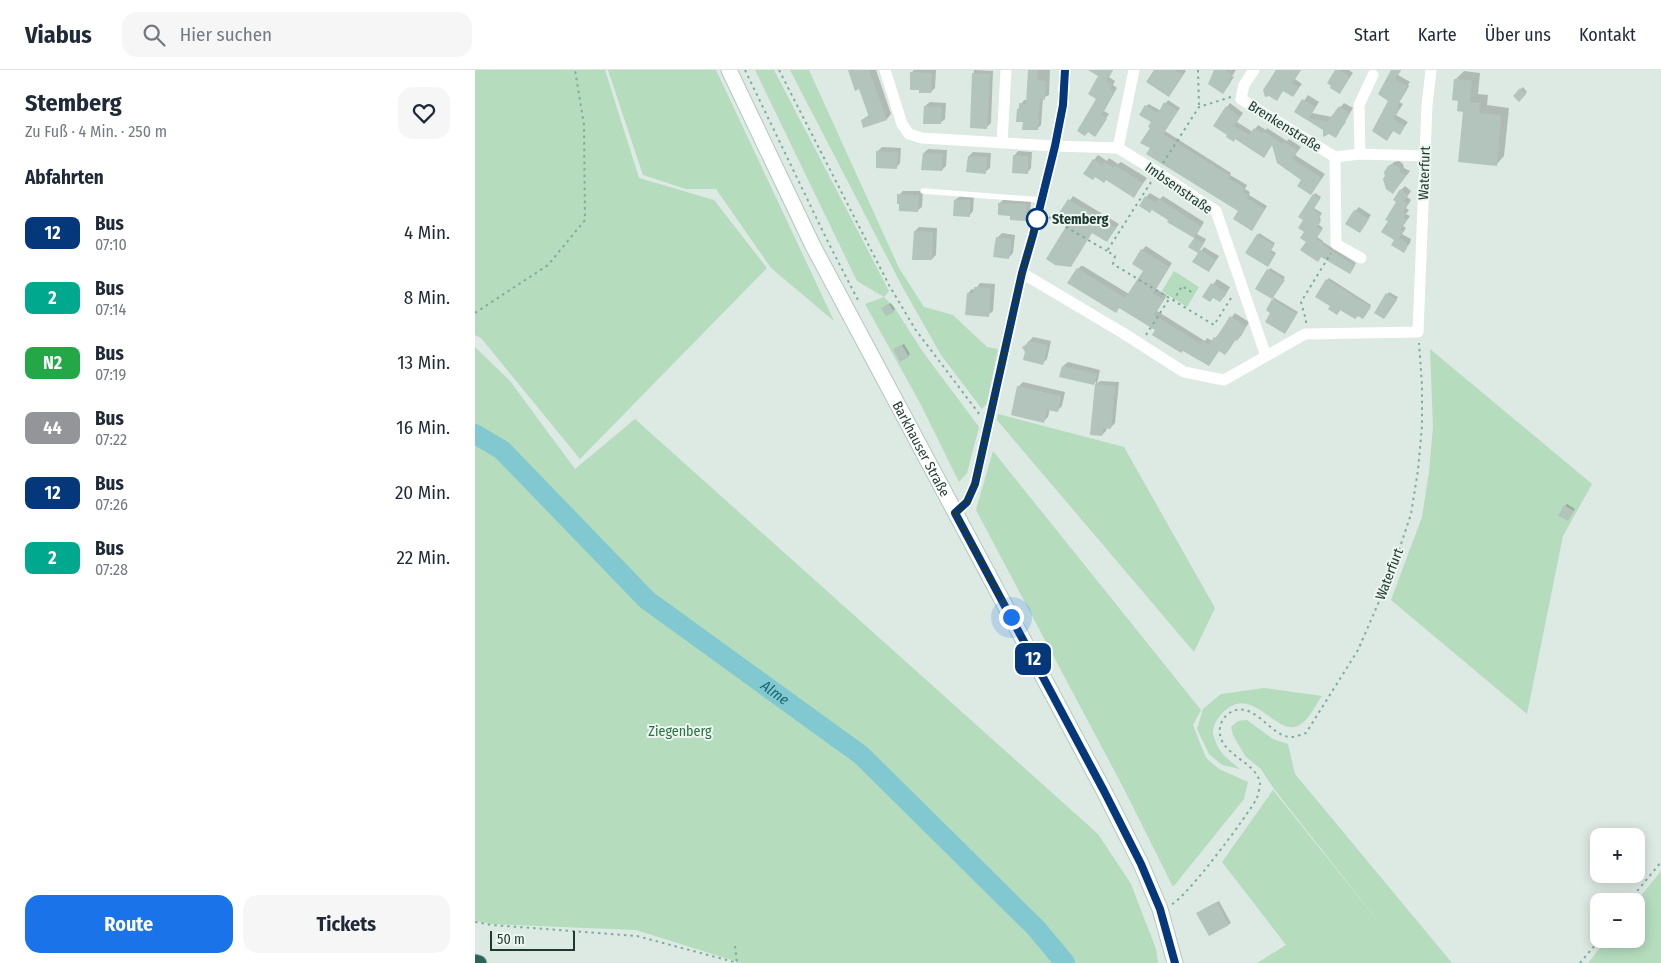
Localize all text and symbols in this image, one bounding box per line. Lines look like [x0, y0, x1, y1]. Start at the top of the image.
search box [122, 12, 472, 57]
text: Viabus [25, 21, 92, 49]
icon: search [140, 21, 168, 49]
text: Hier suchen [180, 23, 272, 46]
text: Start [1354, 24, 1390, 46]
text: Karte [1418, 24, 1457, 46]
text: Über uns [1485, 24, 1551, 46]
text: Kontakt [1579, 24, 1636, 46]
button: heart [398, 87, 450, 139]
text: Stemberg [25, 89, 122, 117]
street label: Brenkenstraße [1245, 97, 1325, 156]
text: Zu Fuß · 4 Min. · 250 m [25, 122, 167, 141]
street label: Waterfurt [1415, 145, 1434, 200]
street label: Imbsenstraße [1142, 159, 1216, 218]
text: Abfahrten [25, 166, 104, 189]
marker: Stemberg [1026, 208, 1048, 230]
place label: Stemberg [1052, 211, 1108, 228]
text: Bus [95, 212, 124, 235]
text: 4 Min. [404, 221, 450, 244]
text: 12 [45, 222, 60, 244]
text: 07:10 [95, 235, 127, 254]
text: Bus [95, 277, 124, 300]
text: 8 Min. [404, 286, 450, 309]
text: 2 [48, 287, 57, 309]
text: 07:14 [95, 300, 126, 319]
text: Bus [95, 342, 124, 365]
text: 13 Min. [397, 351, 450, 374]
text: N2 [43, 352, 62, 374]
text: 07:19 [95, 365, 126, 384]
street label: Barkhauser Straße [888, 398, 953, 500]
text: Bus [95, 407, 124, 430]
text: 16 Min. [396, 416, 450, 439]
text: 44 [43, 417, 62, 439]
text: 07:22 [95, 430, 127, 449]
text: Bus [95, 472, 124, 495]
text: 20 Min. [395, 481, 450, 504]
text: 12 [45, 482, 60, 504]
text: 07:26 [95, 495, 128, 514]
text: Bus [95, 537, 124, 560]
street label: Waterfurt [1372, 545, 1407, 603]
text: 22 Min. [396, 546, 450, 569]
text: 2 [48, 547, 57, 569]
text: 07:28 [95, 560, 128, 579]
your location [999, 605, 1024, 630]
line badge: 12 [1011, 643, 1055, 675]
text: 12 [1025, 648, 1041, 670]
water label: Alme [757, 676, 793, 709]
park label: Ziegenberg [648, 723, 712, 740]
map controls [1590, 828, 1645, 948]
button: + [1590, 828, 1645, 883]
button: − [1590, 893, 1645, 948]
button: Route [25, 895, 233, 953]
button: Tickets [243, 895, 450, 953]
scale bar [490, 928, 575, 951]
text: 50 m [497, 931, 525, 948]

